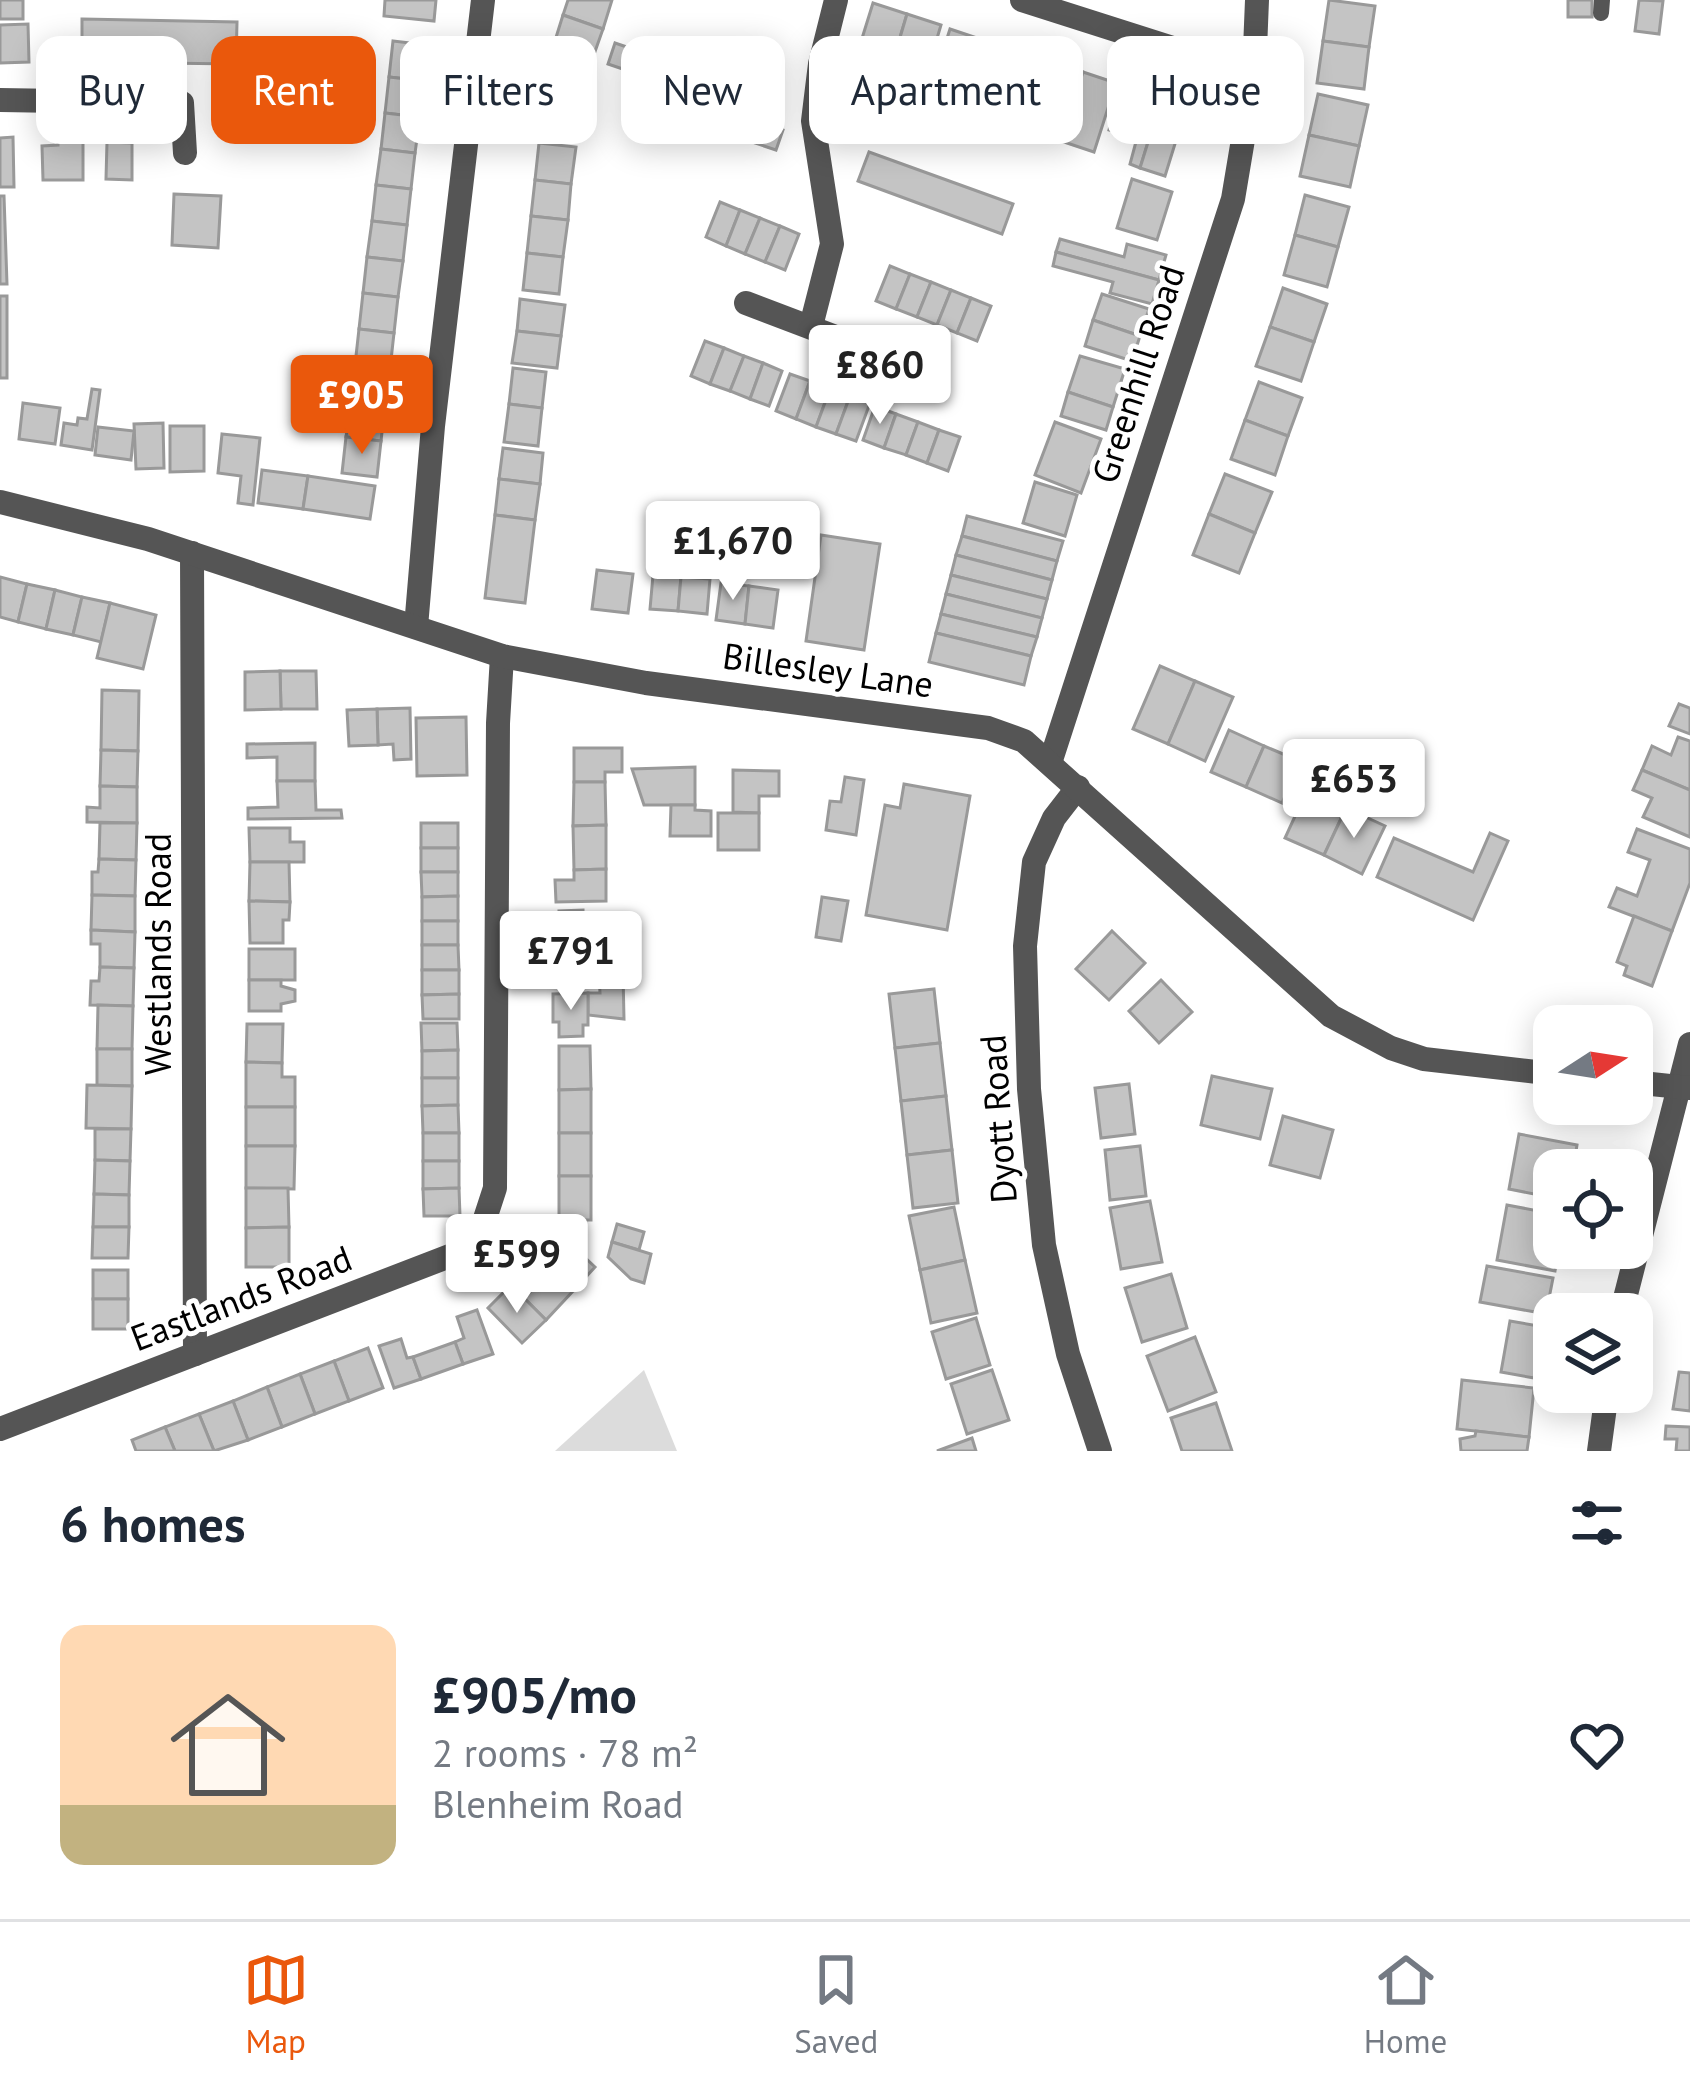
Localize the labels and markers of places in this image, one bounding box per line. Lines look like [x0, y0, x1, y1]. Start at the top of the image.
pin: £860 [809, 325, 951, 427]
pin: £905 [291, 355, 433, 457]
pin: £1,670 [635, 501, 831, 603]
pin: £653 [1283, 739, 1425, 841]
pin: £791 [500, 911, 642, 1013]
pin: £599 [446, 1214, 588, 1316]

